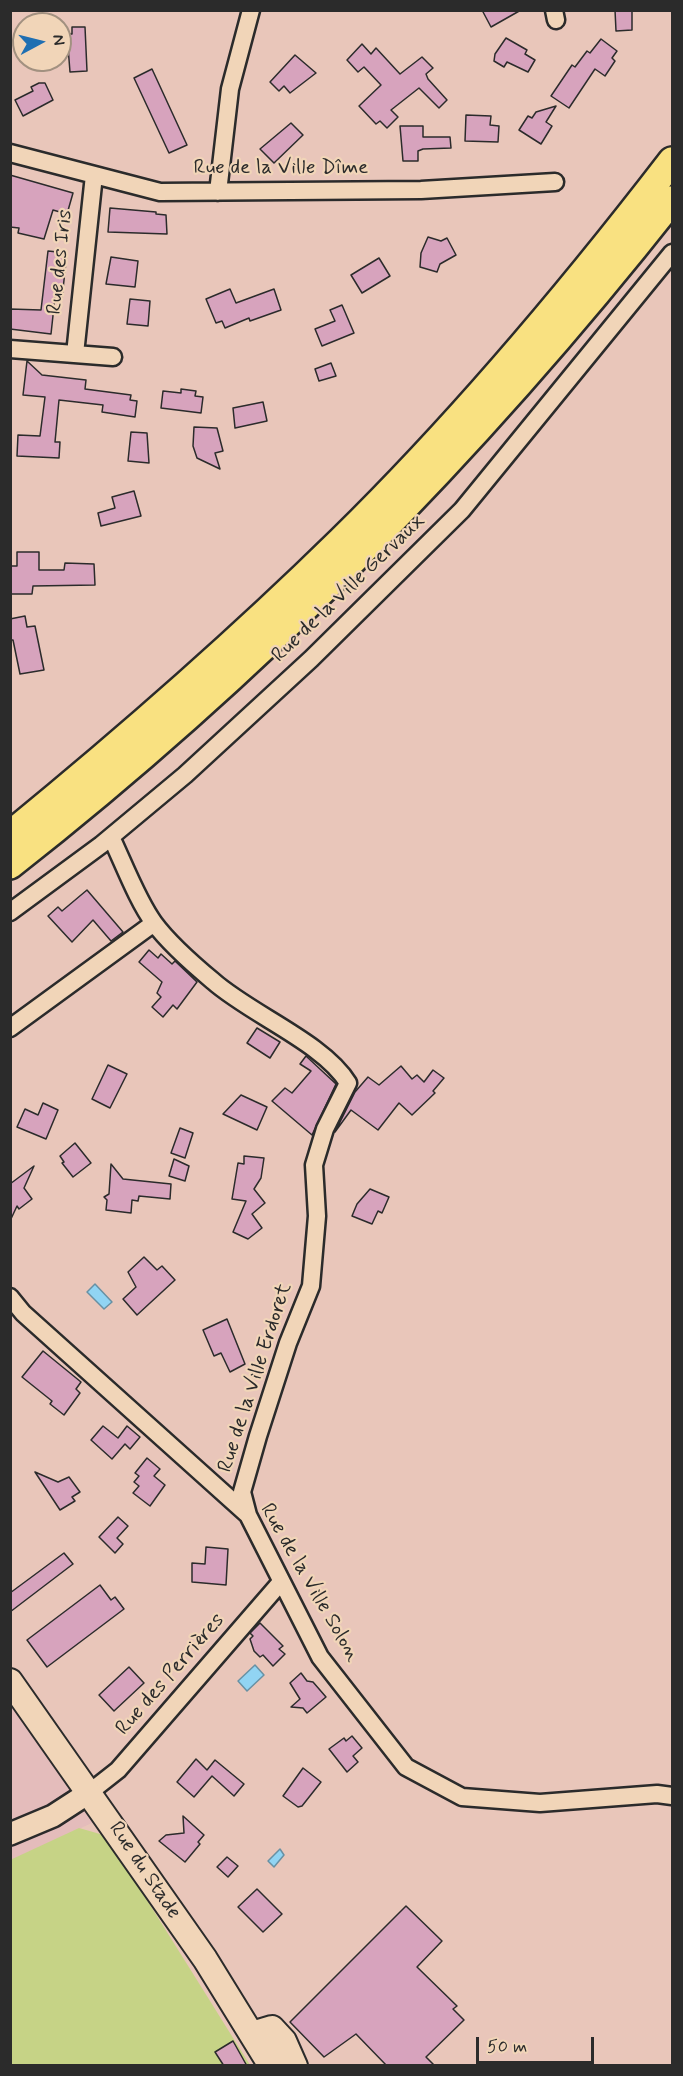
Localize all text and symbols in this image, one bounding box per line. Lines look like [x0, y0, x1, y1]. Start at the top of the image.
north arrow [12, 12, 72, 72]
text: N [47, 33, 69, 47]
street label: Rue de la Ville Dîme [194, 156, 368, 182]
street label: Rue des Iris [43, 208, 79, 316]
street label: Rue de la Ville Gervaux [267, 509, 431, 669]
street label: Rue de la Ville Erdoret [214, 1280, 298, 1476]
street label: Rue de la Ville Solon [254, 1499, 364, 1667]
street label: Rue des Perrières [111, 1609, 231, 1741]
street label: Rue du Stade [102, 1818, 186, 1924]
scale bar [479, 2025, 598, 2063]
text: 50 m [487, 2035, 527, 2059]

